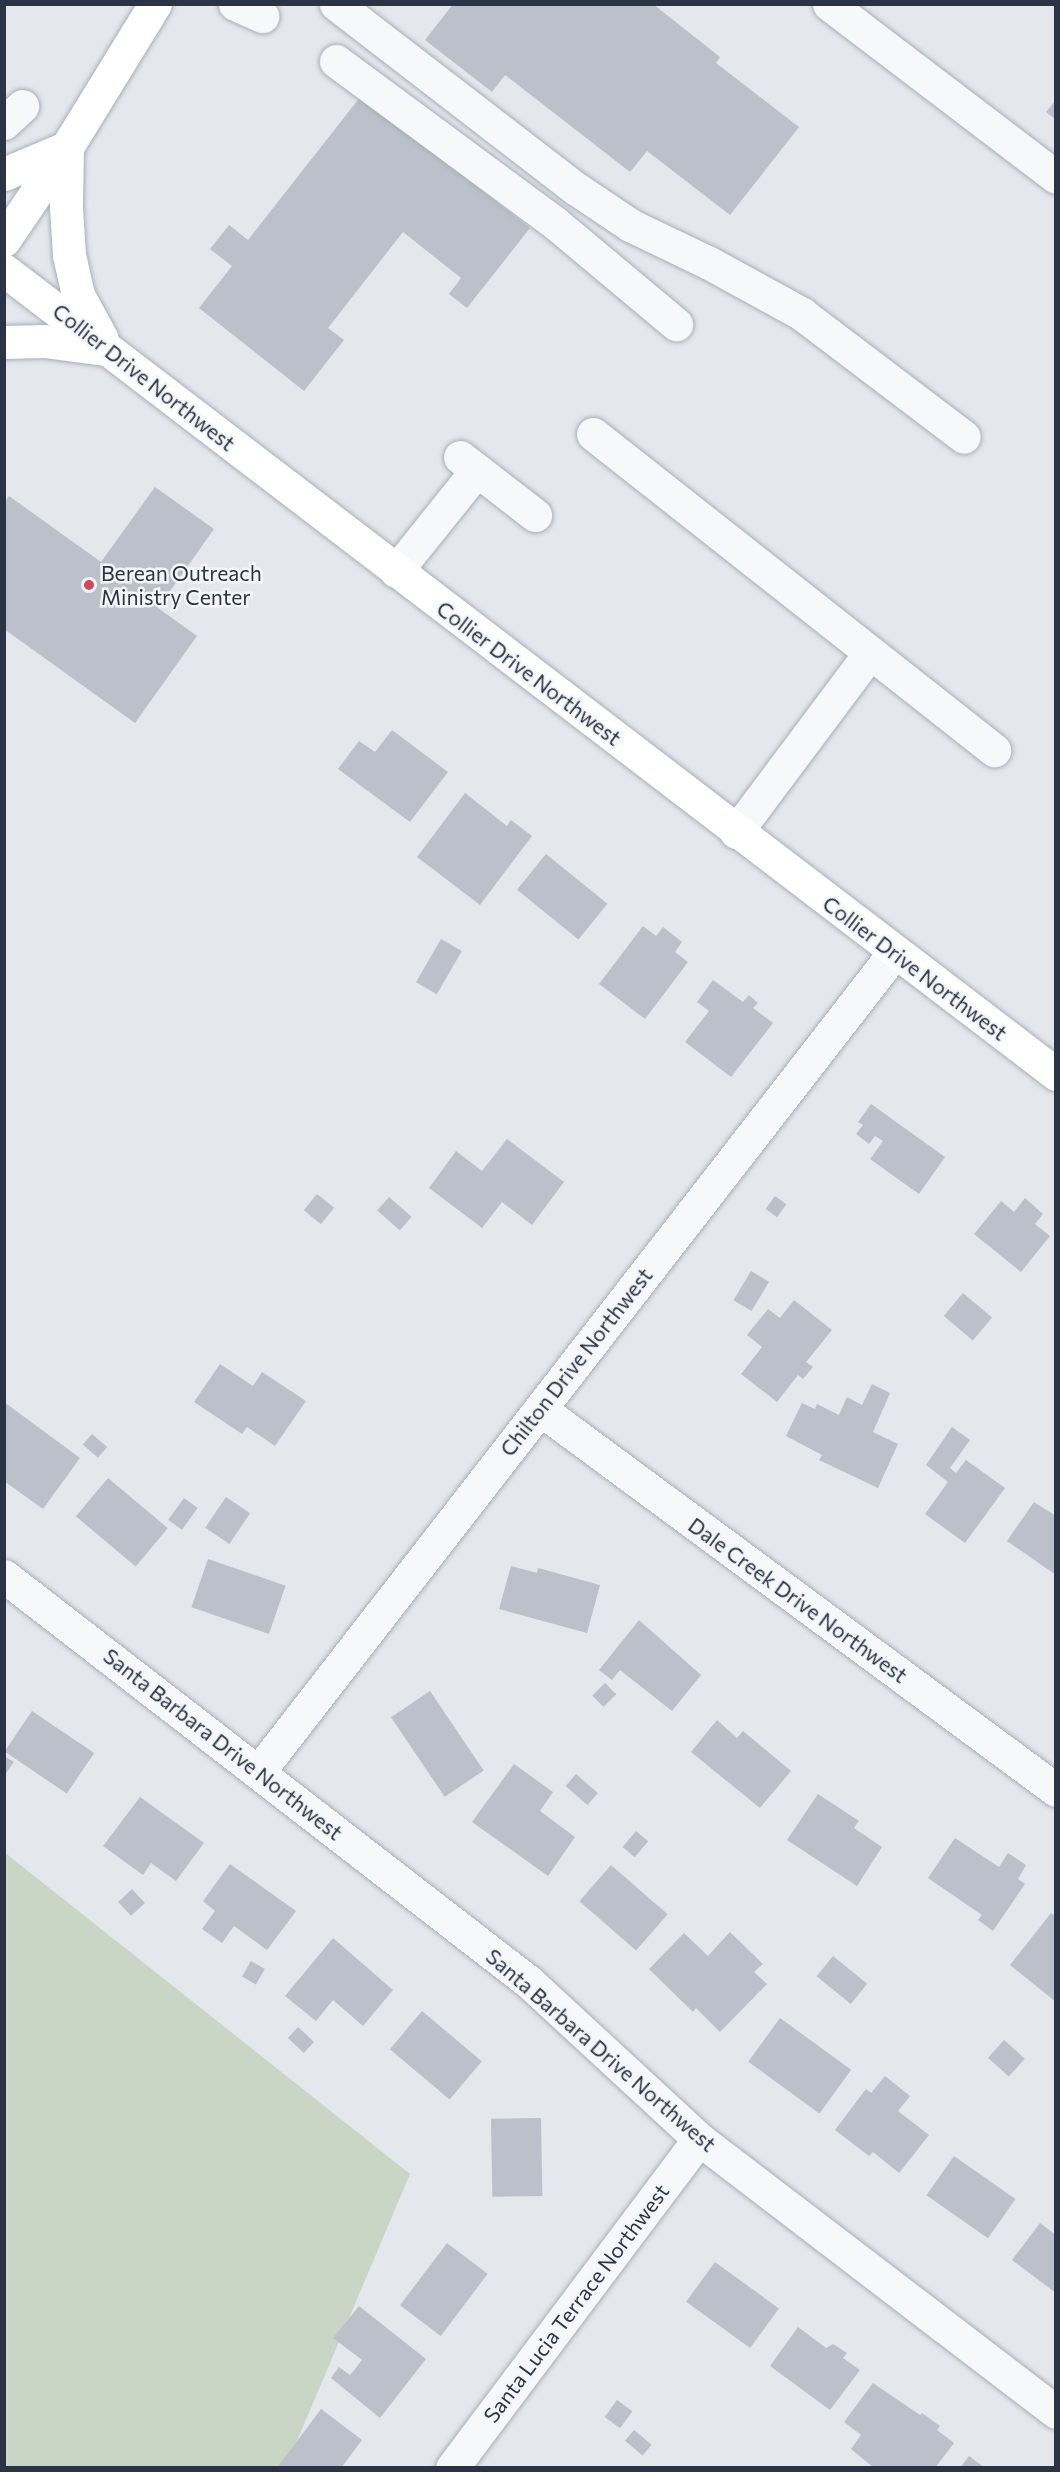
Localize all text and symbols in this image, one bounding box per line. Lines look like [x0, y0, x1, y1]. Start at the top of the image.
street label: Collier Drive Northwest [48, 298, 240, 456]
place label: Berean Outreach Ministry Center [101, 560, 262, 610]
marker: Berean Outreach Ministry Center [82, 578, 96, 592]
street label: Collier Drive Northwest [432, 596, 626, 750]
street label: Collier Drive Northwest [818, 891, 1012, 1045]
street label: Chilton Drive Northwest [495, 1263, 657, 1461]
street label: Dale Creek Drive Northwest [684, 1512, 912, 1688]
street label: Santa Barbara Drive Northwest [99, 1643, 347, 1845]
street label: Santa Barbara Drive Northwest [481, 1943, 721, 2157]
street label: Santa Lucia Terrace Northwest [478, 2179, 674, 2427]

